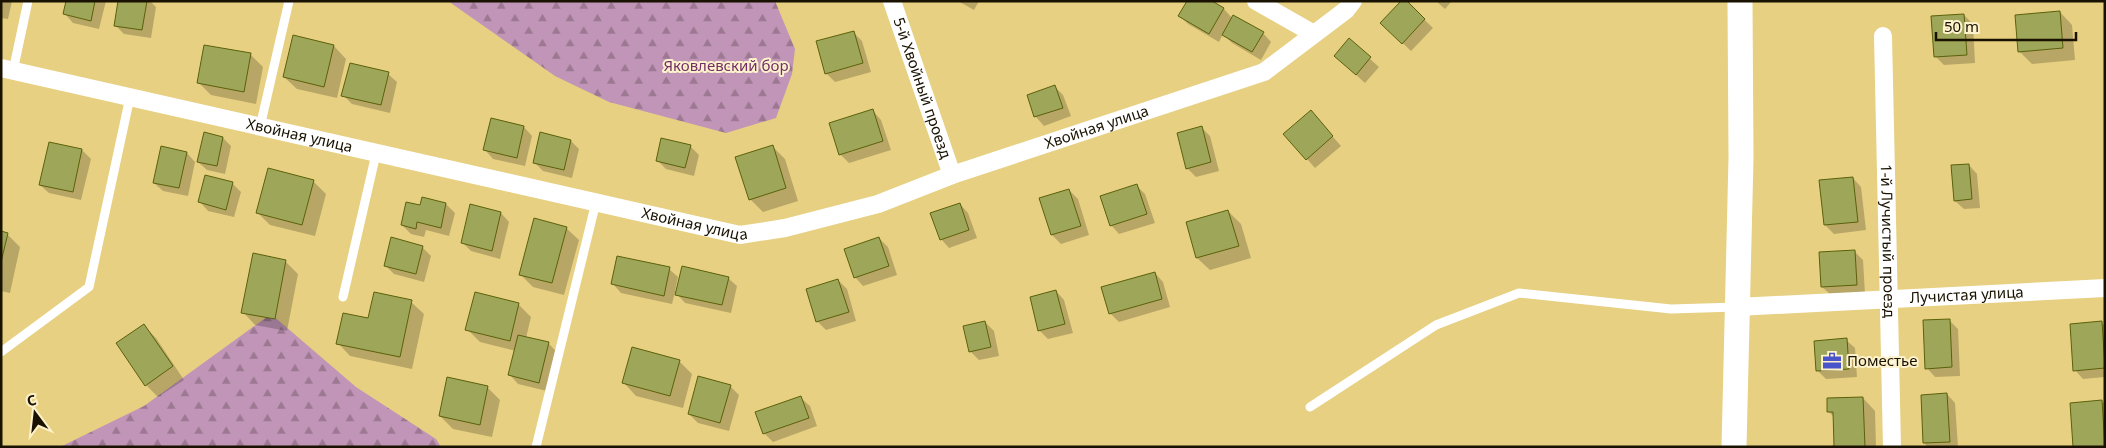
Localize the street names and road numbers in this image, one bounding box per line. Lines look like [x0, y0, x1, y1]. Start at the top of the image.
street label: 5-й Хвойный проезд [889, 14, 956, 161]
street label: Хвойная улица [1042, 100, 1151, 153]
street label: Хвойная улица [245, 113, 355, 156]
street label: 1-й Лучистый проезд [1877, 164, 1900, 318]
street label: Хвойная улица [640, 202, 749, 244]
street label: Лучистая улица [1909, 281, 2024, 307]

